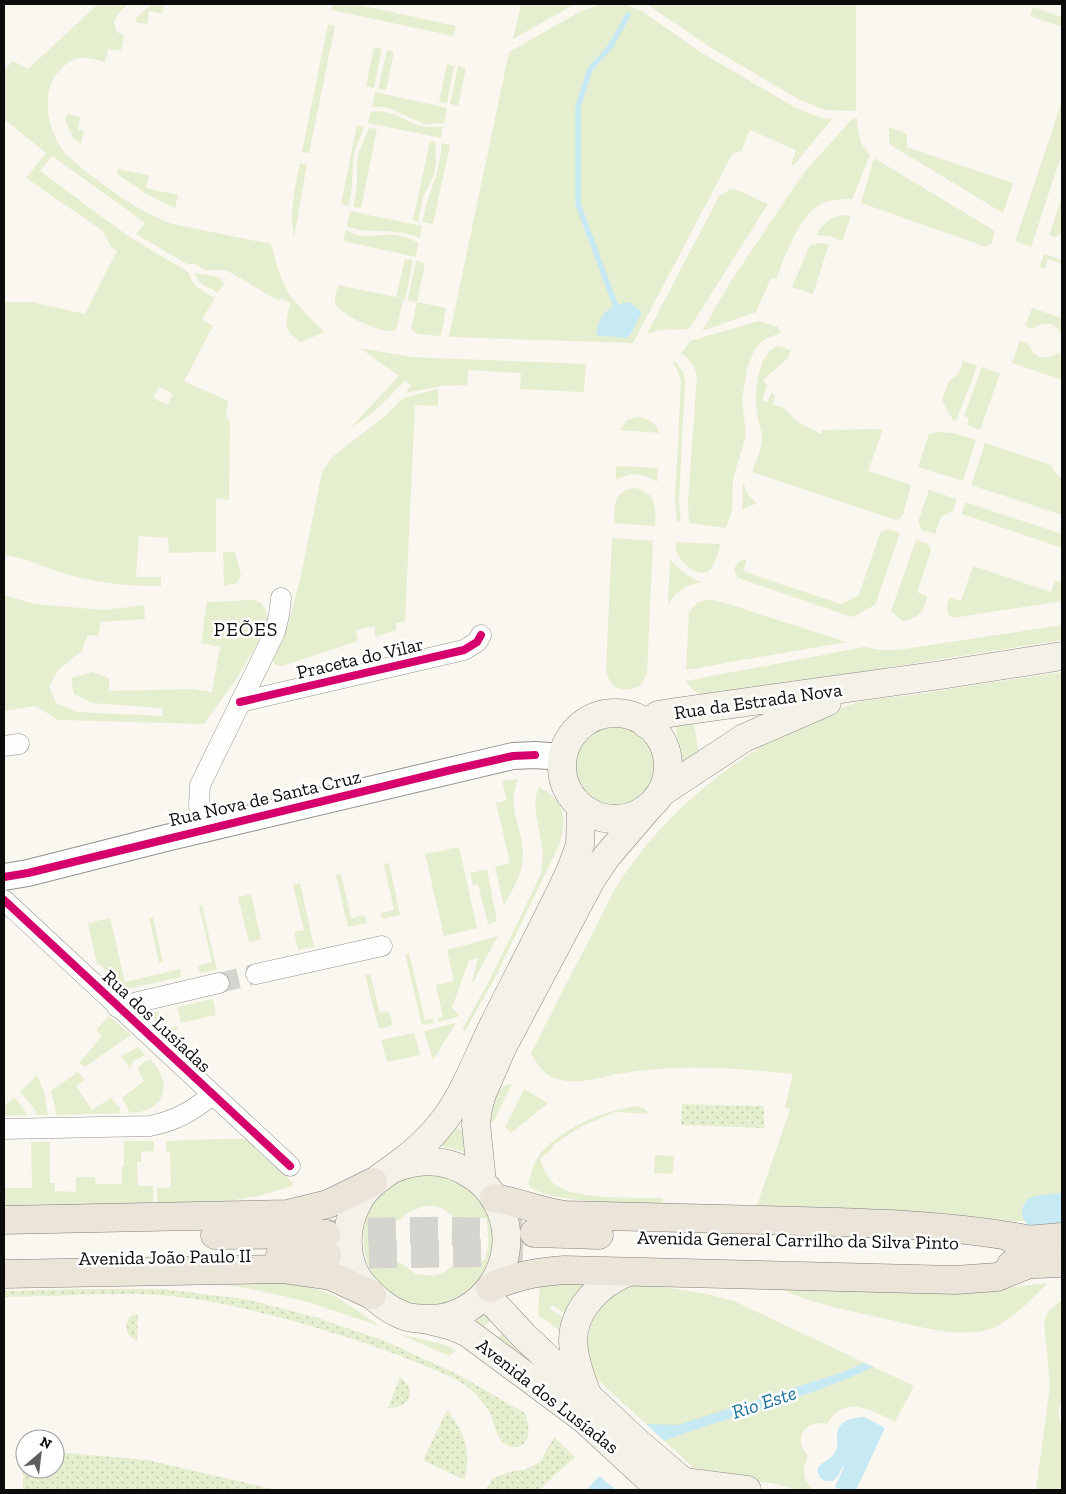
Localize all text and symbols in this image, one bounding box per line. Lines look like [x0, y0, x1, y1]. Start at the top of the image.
district label: PEÕES [214, 617, 278, 641]
street label: Praceta do Vilar [294, 632, 426, 684]
street label: Rua da Estrada Nova [673, 678, 843, 724]
street label: Rua Nova de Santa Cruz [167, 765, 363, 831]
street label: Rua dos Lusíadas [98, 965, 216, 1077]
street label: Avenida General Carrilho da Silva Pinto [637, 1226, 959, 1254]
street label: Avenida João Paulo II [78, 1244, 252, 1270]
street label: Avenida dos Lusíadas [472, 1333, 624, 1459]
water label: Rio Este [729, 1380, 799, 1424]
north arrow [15, 1429, 65, 1479]
text: N [37, 1433, 55, 1453]

